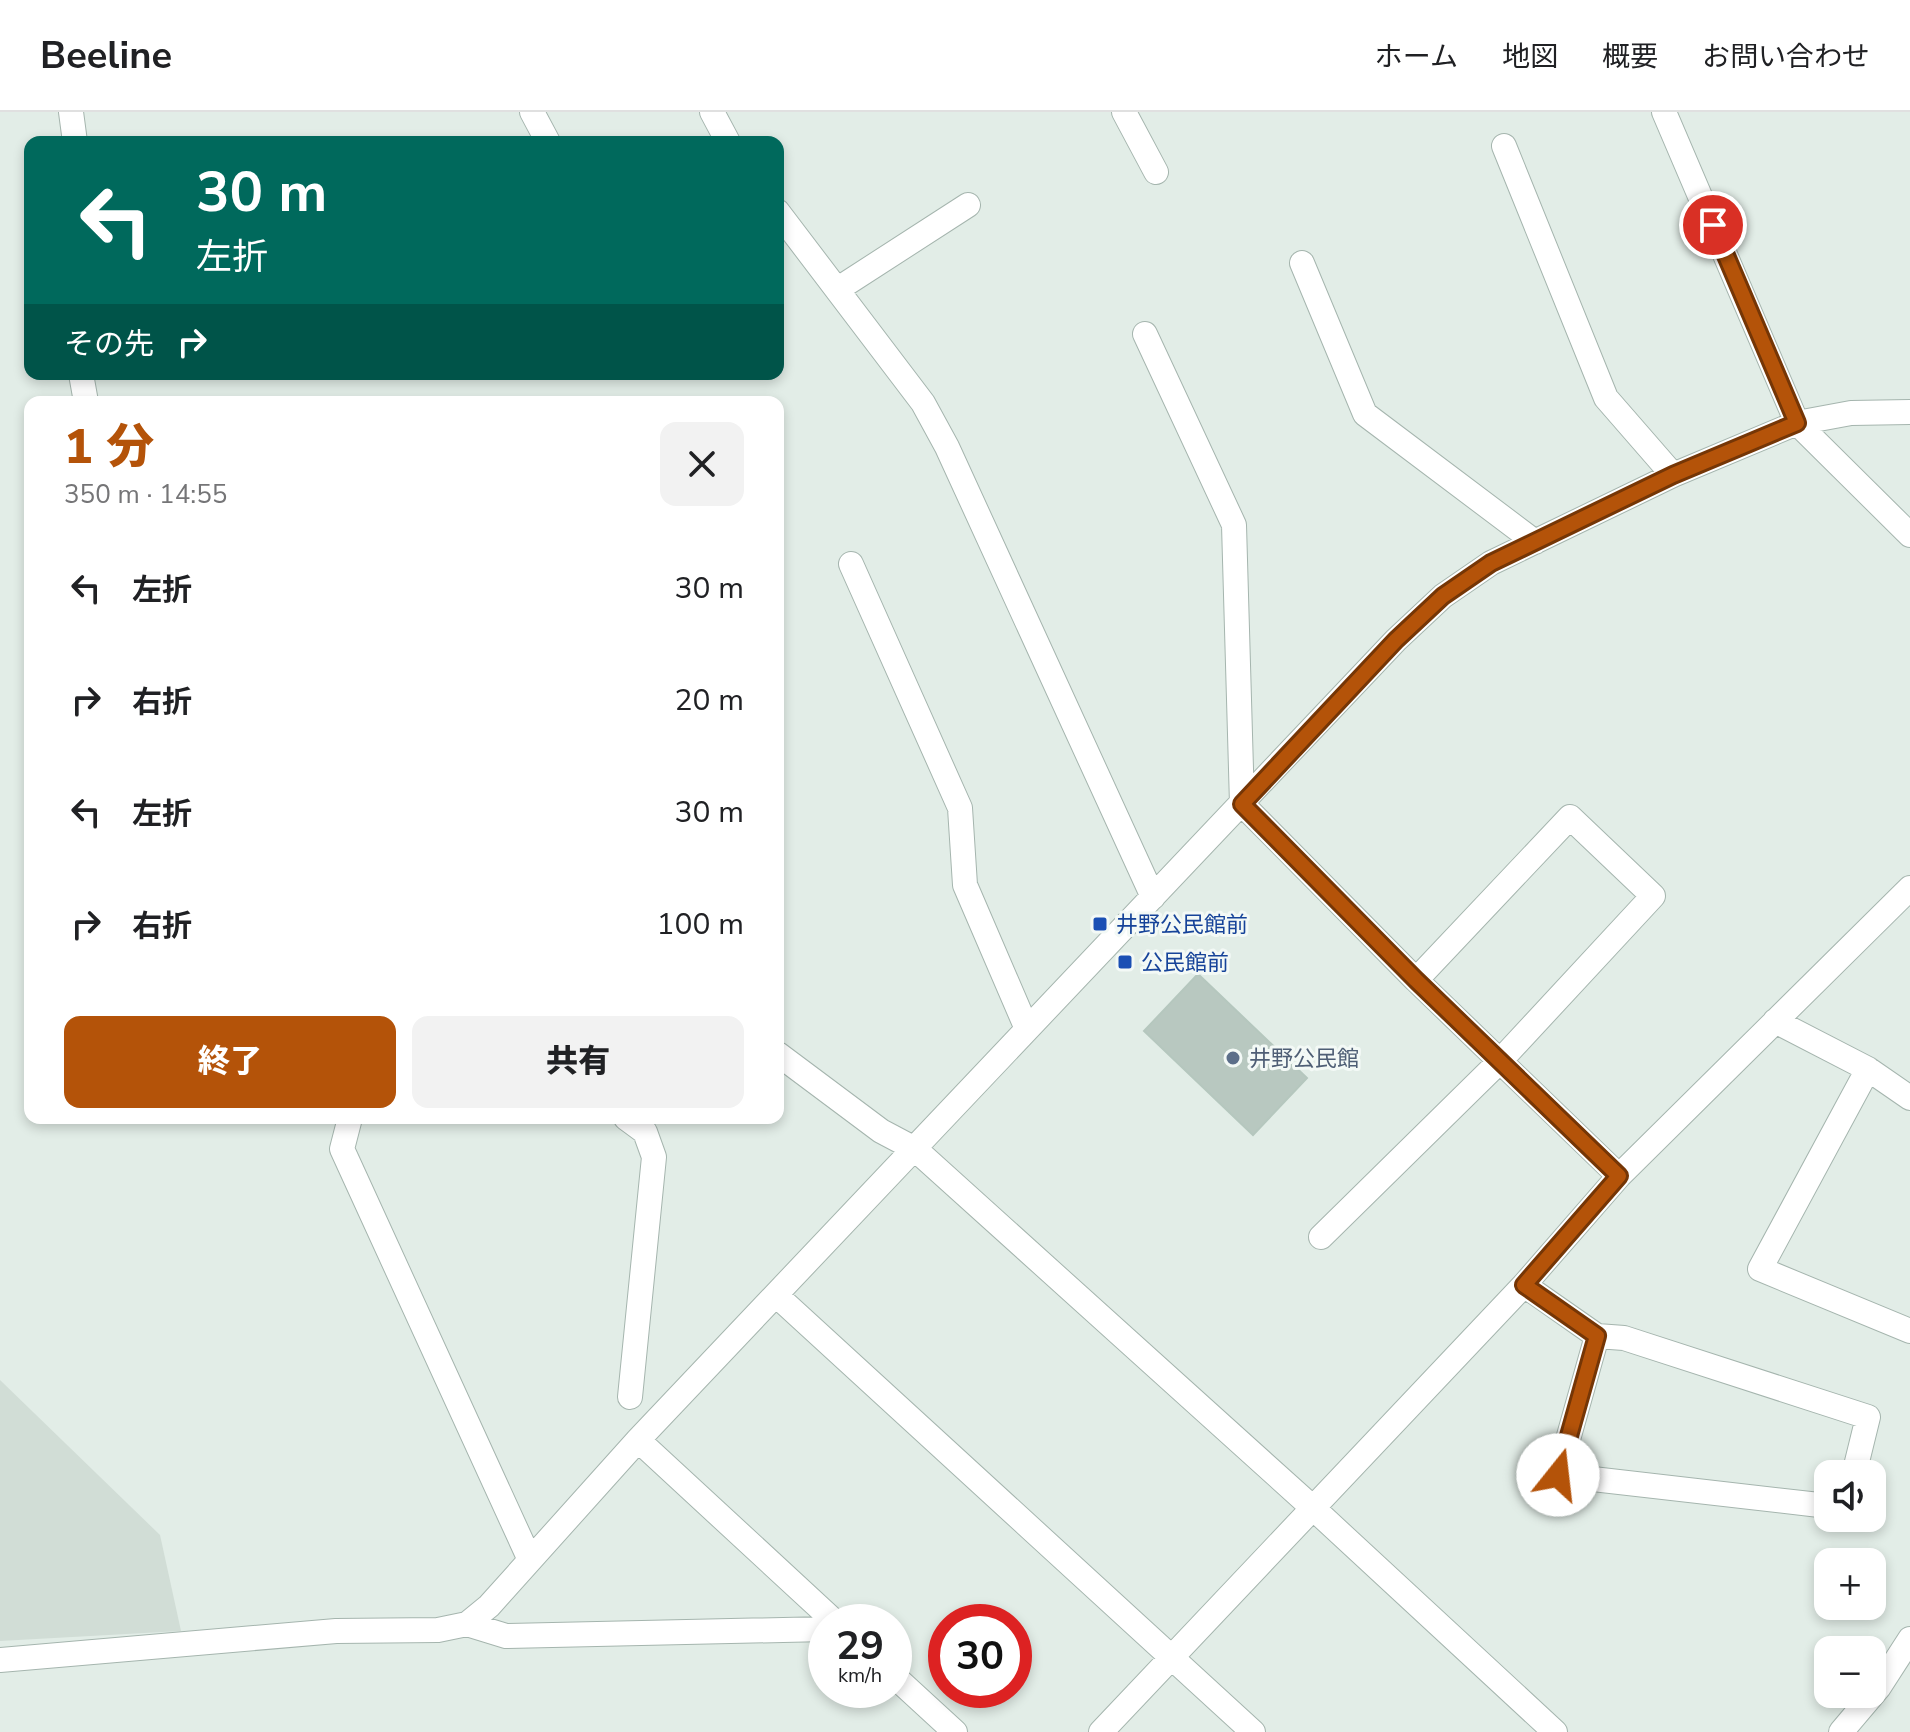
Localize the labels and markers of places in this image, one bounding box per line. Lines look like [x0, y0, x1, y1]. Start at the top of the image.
pin [1679, 191, 1747, 259]
place label: 井野公民館前 [1116, 910, 1248, 940]
marker: 井野公民館前 [1091, 915, 1109, 933]
place label: 公民館前 [1141, 948, 1229, 978]
marker: 公民館前 [1116, 953, 1134, 971]
place label: 井野公民館 [1249, 1044, 1359, 1074]
marker: 井野公民館 [1224, 1049, 1242, 1067]

